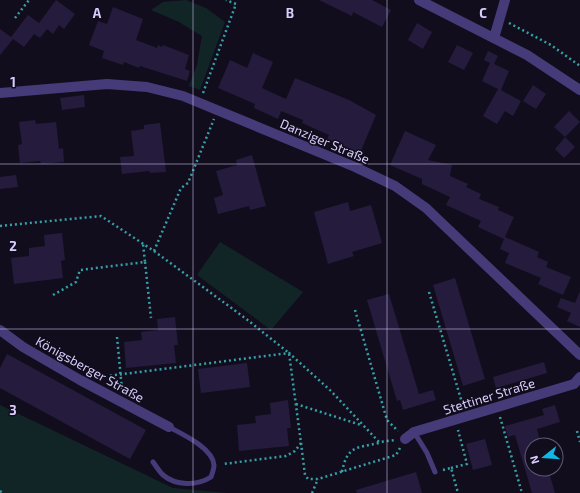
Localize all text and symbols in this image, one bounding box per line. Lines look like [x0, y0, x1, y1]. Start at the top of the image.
text: A [93, 5, 102, 21]
text: B [286, 5, 294, 21]
text: C [479, 5, 487, 21]
text: 1 [10, 74, 16, 90]
street label: Danziger Straße [278, 115, 372, 167]
text: 2 [9, 238, 17, 254]
street label: Königsberger Straße [33, 333, 147, 405]
street label: Stettiner Straße [441, 374, 537, 418]
text: 3 [9, 402, 17, 418]
north arrow [524, 437, 564, 477]
text: N [527, 454, 541, 466]

